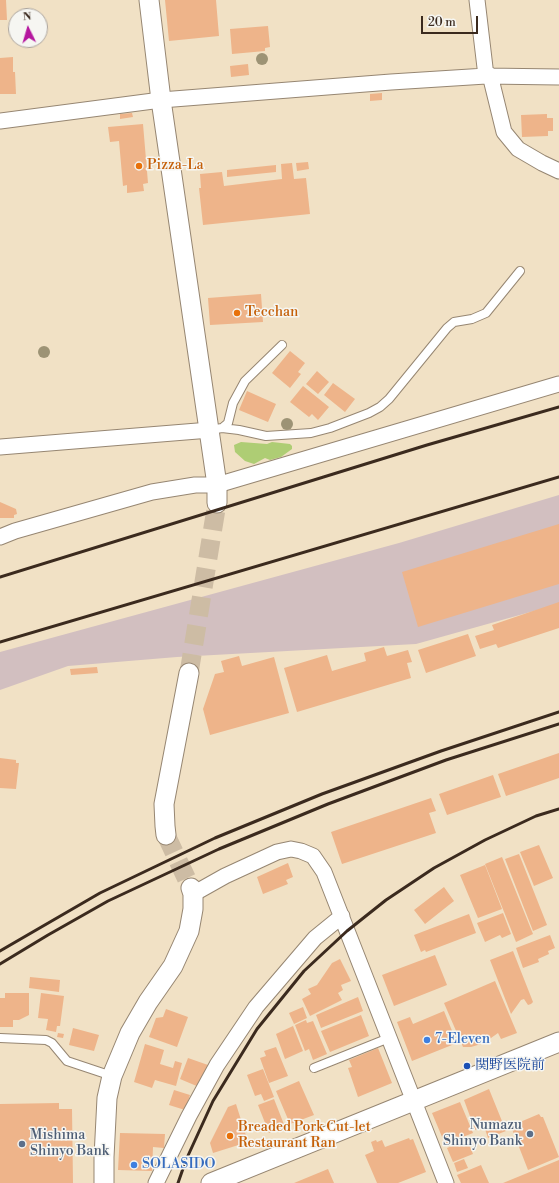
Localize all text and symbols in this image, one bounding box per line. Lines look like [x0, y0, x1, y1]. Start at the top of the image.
north arrow [8, 8, 48, 48]
scale bar [423, 8, 480, 34]
text: N [22, 10, 32, 24]
text: 20 m [428, 15, 456, 30]
place label: Pizza-La [147, 158, 204, 174]
marker: Pizza-La [134, 161, 144, 171]
place label: Tecchan [245, 305, 298, 321]
marker: Tecchan [232, 308, 242, 318]
place label: 7-Eleven [435, 1032, 490, 1048]
marker: 7-Eleven [422, 1035, 432, 1045]
place label: 関野医院前 [475, 1058, 545, 1074]
marker: 関野医院前 [462, 1061, 472, 1071]
place label: Numazu Shinyo Bank [443, 1118, 522, 1150]
place label: Breaded Pork Cut-let Restaurant Ran [238, 1120, 371, 1152]
place label: Mishima Shinyo Bank [30, 1128, 109, 1160]
marker: Numazu Shinyo Bank [525, 1129, 535, 1139]
marker: Breaded Pork Cut-let Restaurant Ran [225, 1131, 235, 1141]
marker: Mishima Shinyo Bank [17, 1139, 27, 1149]
place label: SOLASIDO [142, 1157, 216, 1173]
marker: SOLASIDO [129, 1160, 139, 1170]

